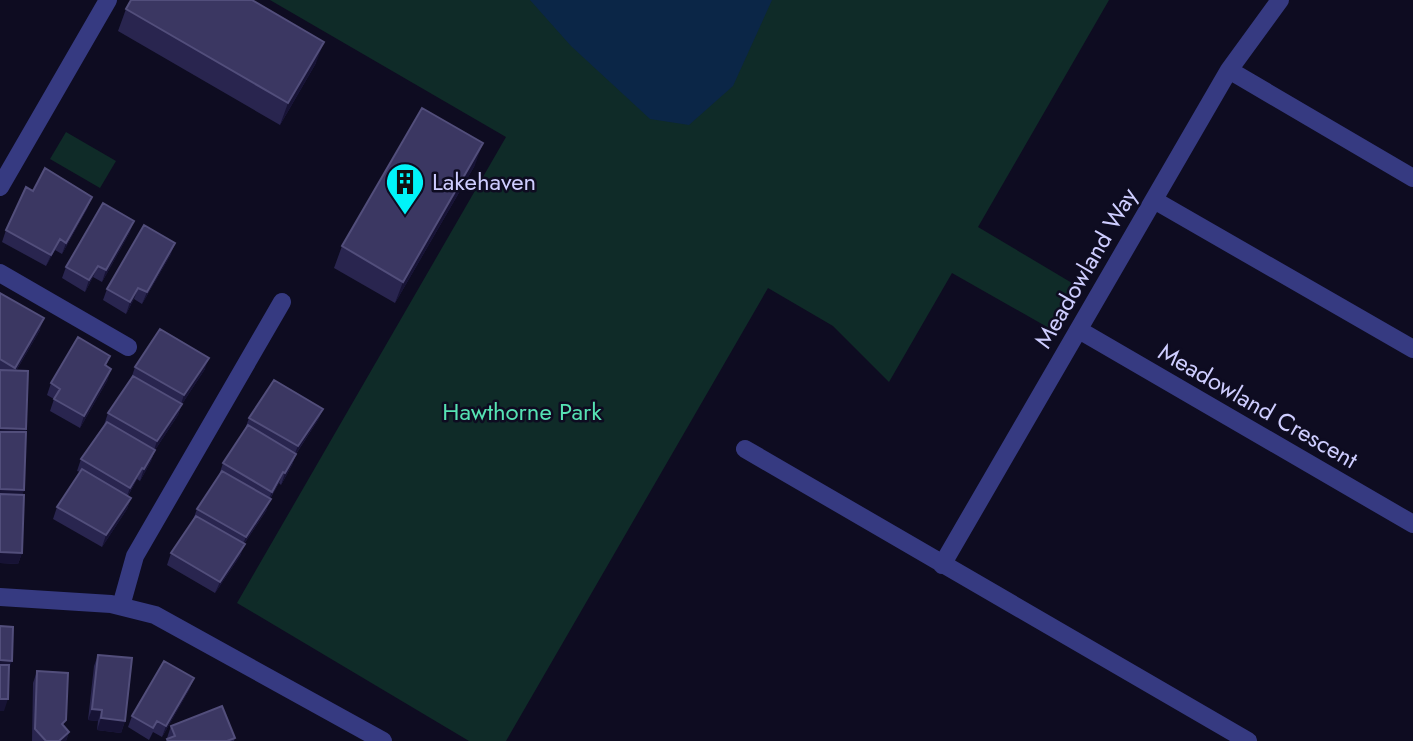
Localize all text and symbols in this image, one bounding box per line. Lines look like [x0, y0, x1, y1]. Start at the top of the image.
building icon: Lakehaven [384, 161, 426, 216]
place label: Lakehaven [432, 164, 536, 199]
street label: Meadowland Way [1025, 181, 1146, 354]
street label: Meadowland Crescent [1152, 334, 1365, 477]
park label: Hawthorne Park [442, 394, 602, 429]

